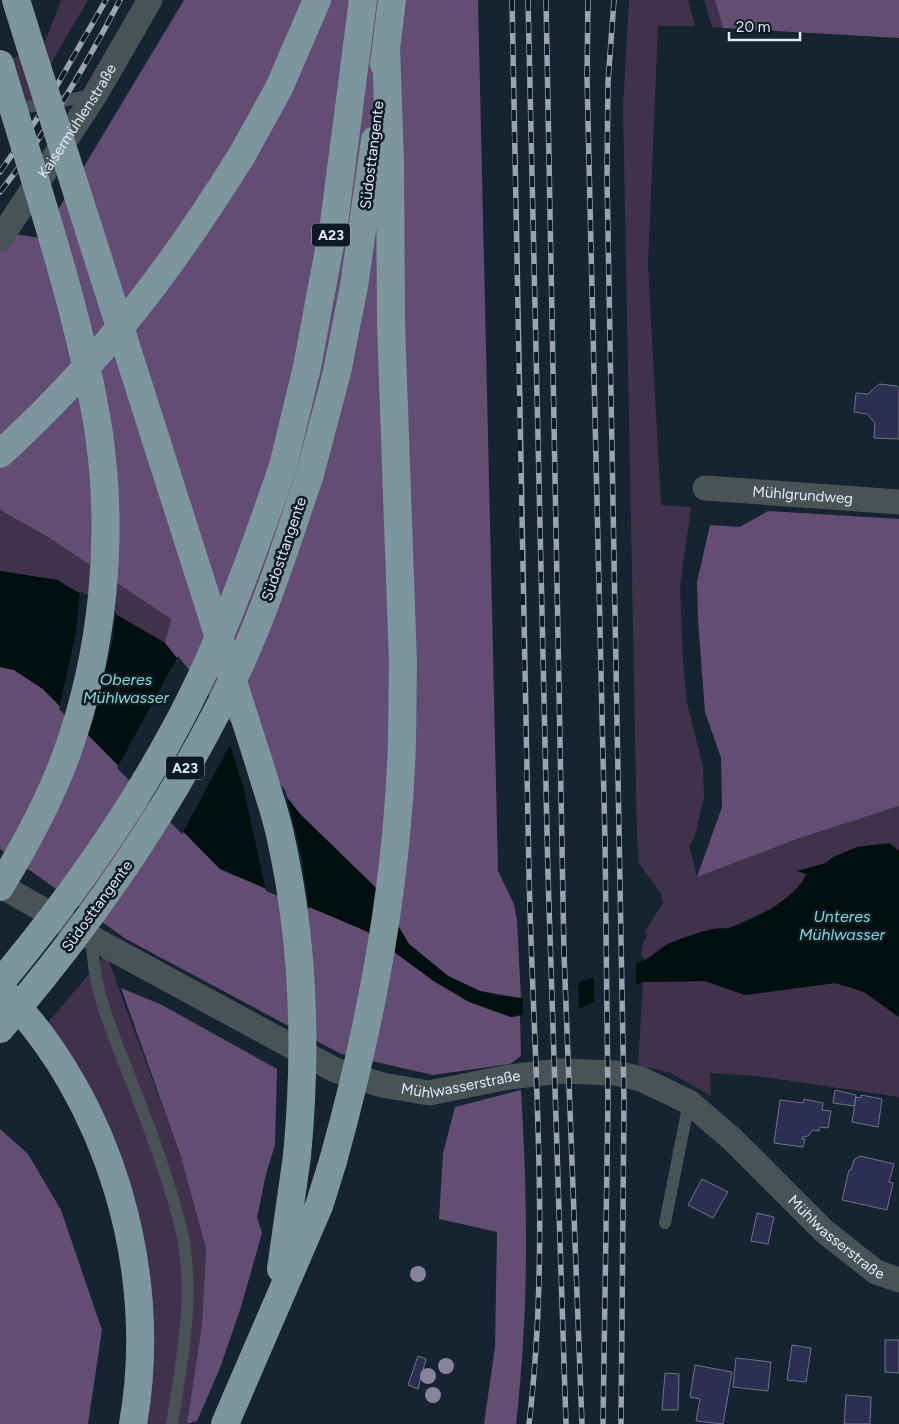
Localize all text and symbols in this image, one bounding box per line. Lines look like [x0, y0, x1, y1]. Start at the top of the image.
scale bar [729, 10, 800, 42]
text: 20 m [736, 18, 770, 36]
street label: Kaisermühlenstraße [34, 61, 120, 181]
street label: Südosttangente [356, 100, 388, 210]
road number: A23 [312, 224, 350, 246]
street label: Mühlgrundweg [752, 482, 854, 508]
street label: Südosttangente [258, 495, 310, 603]
water label: Oberes Mühlwasser [83, 670, 170, 707]
road number: A23 [166, 756, 204, 780]
street label: Südosttangente [58, 857, 136, 955]
water label: Unteres Mühlwasser [799, 907, 886, 944]
street label: Mühlwasserstraße [399, 1067, 521, 1102]
street label: Mühlwasserstraße [784, 1191, 887, 1283]

